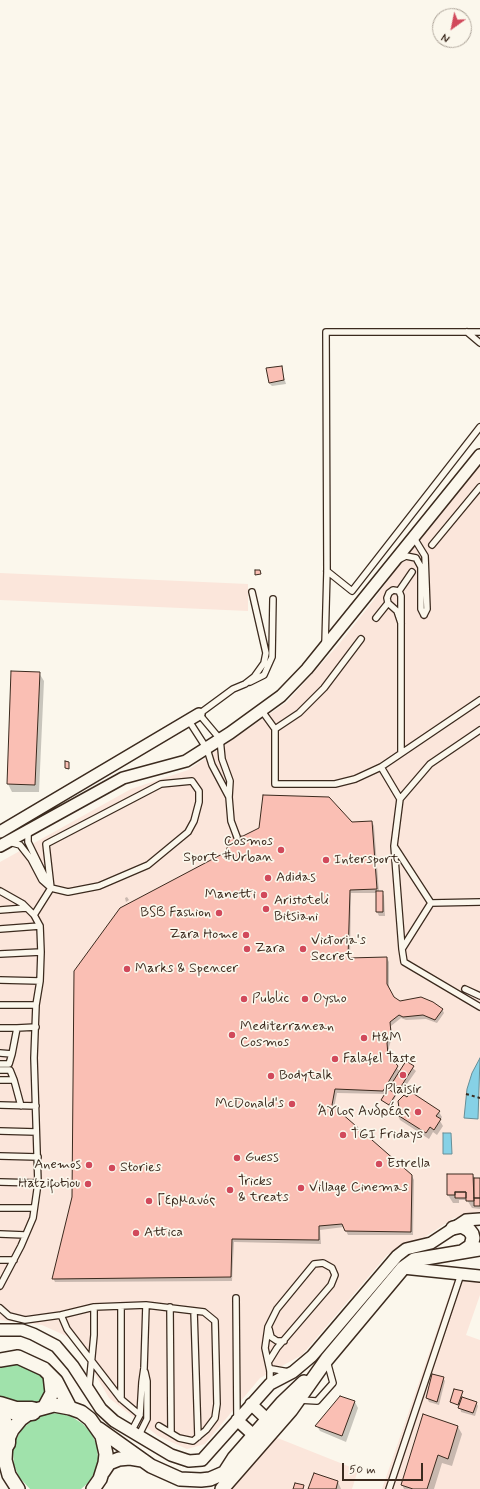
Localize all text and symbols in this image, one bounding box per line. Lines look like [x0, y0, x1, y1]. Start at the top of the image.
north arrow [432, 8, 472, 48]
text: N [439, 29, 453, 45]
place label: Cosmos Sport #Urban [183, 834, 273, 866]
marker: Cosmos Sport #Urban [276, 845, 286, 855]
place label: Intersport [334, 852, 399, 868]
marker: Intersport [321, 855, 331, 865]
place label: Adidas [276, 870, 316, 886]
marker: Adidas [263, 873, 273, 883]
place label: Manetti [205, 887, 256, 903]
marker: Manetti [259, 890, 269, 900]
place label: Aristoteli Bitsiani [274, 893, 329, 926]
marker: Aristoteli Bitsiani [261, 904, 271, 914]
place label: BSB Fashion [140, 905, 211, 921]
marker: BSB Fashion [214, 908, 224, 918]
place label: Zara Home [169, 927, 238, 943]
marker: Zara Home [241, 930, 251, 940]
place label: Victoria's Secret [311, 933, 366, 966]
place label: Zara [255, 941, 285, 957]
marker: Zara [242, 944, 252, 954]
marker: Victoria's Secret [298, 944, 308, 954]
place label: Marks & Spencer [135, 961, 238, 977]
marker: Marks & Spencer [122, 964, 132, 974]
place label: Public [252, 991, 289, 1007]
place label: Oysho [313, 991, 347, 1007]
marker: Public [239, 994, 249, 1004]
marker: Oysho [300, 994, 310, 1004]
place label: Mediterranean Cosmos [240, 1019, 334, 1052]
marker: Mediterranean Cosmos [227, 1030, 237, 1040]
place label: H&M [372, 1030, 401, 1046]
marker: H&M [359, 1033, 369, 1043]
place label: Falafel Taste [343, 1051, 416, 1067]
marker: Falafel Taste [330, 1054, 340, 1064]
place label: Bodytalk [279, 1068, 333, 1084]
marker: Plaisir [398, 1070, 408, 1080]
marker: Bodytalk [266, 1071, 276, 1081]
place label: Plaisir [384, 1082, 422, 1098]
place label: McDonald's [215, 1096, 284, 1112]
marker: McDonald's [287, 1099, 297, 1109]
place label: Άγιος Ανδρέας [318, 1104, 410, 1120]
marker: Άγιος Ανδρέας [413, 1107, 423, 1117]
place label: TGI Fridays [351, 1127, 423, 1143]
marker: TGI Fridays [338, 1130, 348, 1140]
place label: Guess [245, 1150, 279, 1166]
marker: Guess [232, 1153, 242, 1163]
place label: Estrella [387, 1156, 430, 1172]
place label: Anemos [34, 1157, 81, 1173]
marker: Estrella [374, 1159, 384, 1169]
marker: Anemos [84, 1160, 94, 1170]
place label: Stories [120, 1160, 161, 1176]
marker: Stories [107, 1163, 117, 1173]
place label: Tricks & treats [238, 1174, 289, 1206]
place label: Hatzifotiou [18, 1176, 80, 1192]
marker: Hatzifotiou [83, 1179, 93, 1189]
place label: Village Cinemas [309, 1180, 408, 1196]
marker: Village Cinemas [296, 1183, 306, 1193]
marker: Tricks & treats [225, 1185, 235, 1195]
place label: Γερμανός [157, 1193, 215, 1209]
marker: Γερμανός [144, 1196, 154, 1206]
place label: Attica [144, 1225, 183, 1241]
marker: Attica [131, 1228, 141, 1238]
scale bar [344, 1455, 425, 1481]
text: 50 m [349, 1462, 376, 1478]

